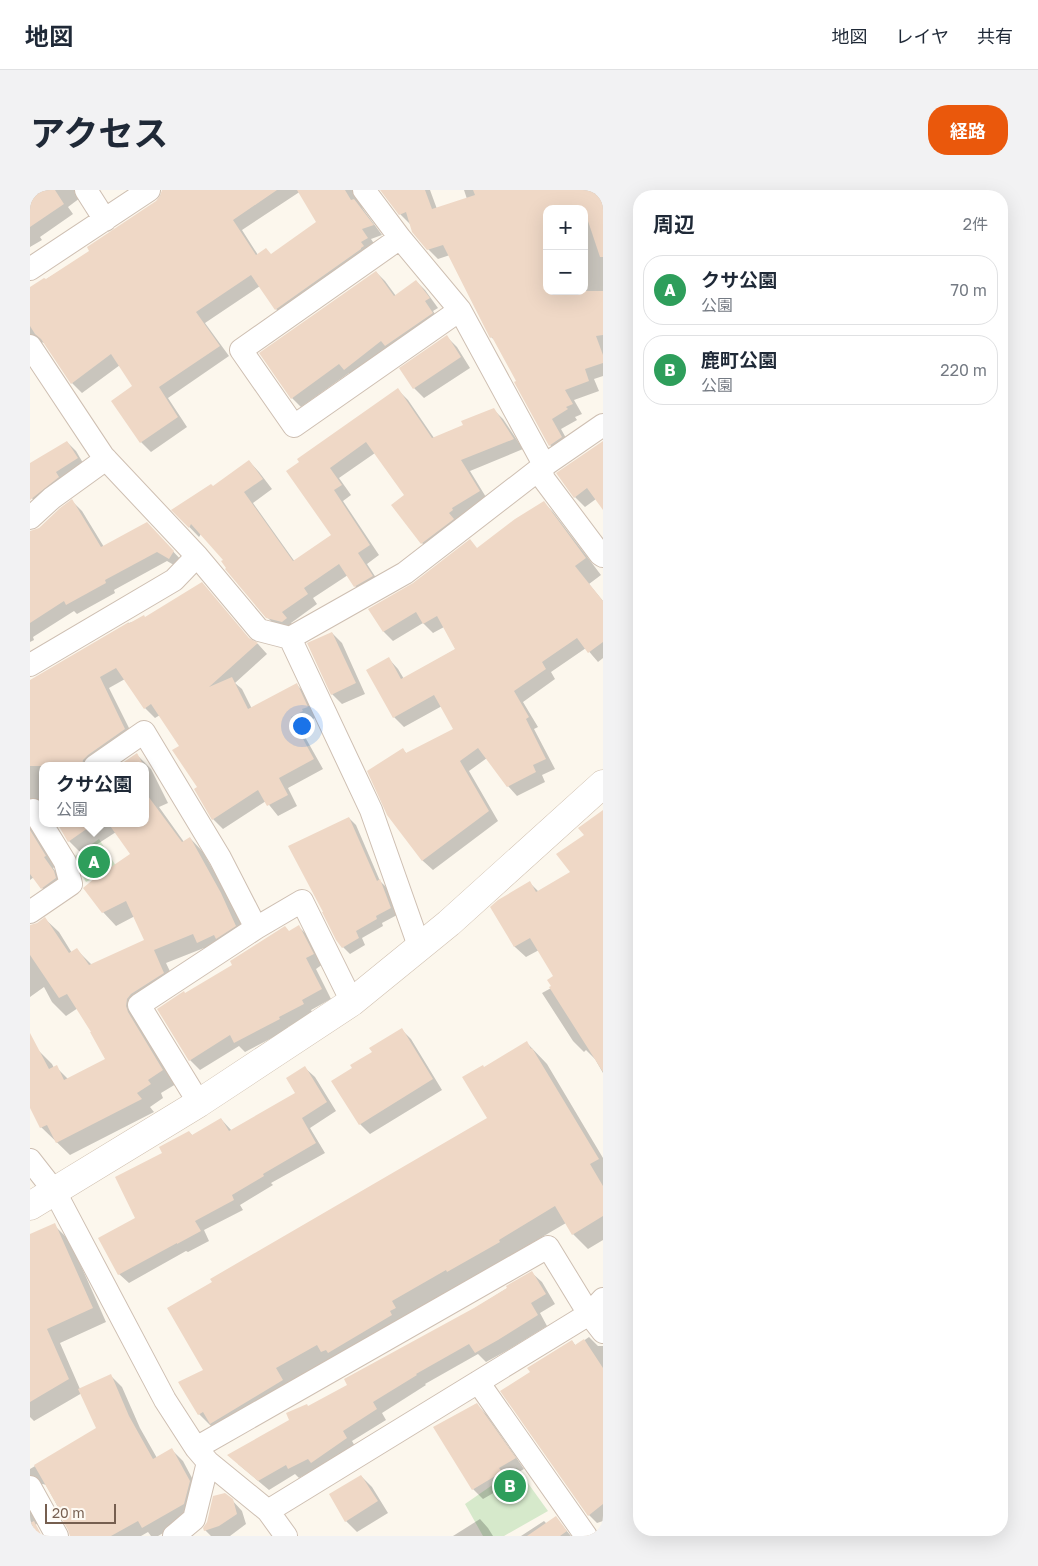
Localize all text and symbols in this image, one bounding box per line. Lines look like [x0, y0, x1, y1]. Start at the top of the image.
text: 地図 [25, 21, 73, 50]
text: 地図 [832, 25, 868, 47]
text: レイヤ [896, 25, 949, 47]
text: 共有 [977, 25, 1013, 47]
button: 経路 [928, 105, 1008, 155]
text: アクセス [30, 112, 168, 154]
map controls [543, 205, 588, 295]
button: + [543, 205, 588, 250]
text: 周辺 [653, 211, 695, 237]
text: 2件 [963, 214, 988, 234]
button: − [543, 250, 588, 295]
text: クサ公園 [701, 268, 777, 291]
text: A [664, 280, 676, 300]
text: 70 m [950, 280, 987, 300]
text: 公園 [701, 295, 733, 315]
text: 鹿町公園 [701, 348, 777, 371]
text: B [664, 360, 676, 380]
text: 220 m [940, 360, 987, 380]
text: 公園 [701, 375, 733, 395]
your location [289, 713, 315, 739]
popup [39, 762, 149, 827]
text: クサ公園 [56, 772, 132, 795]
text: 公園 [56, 799, 88, 819]
pin: A [78, 843, 110, 881]
pin: B [494, 1467, 526, 1505]
scale bar [45, 1501, 116, 1524]
text: 20 m [52, 1504, 85, 1521]

